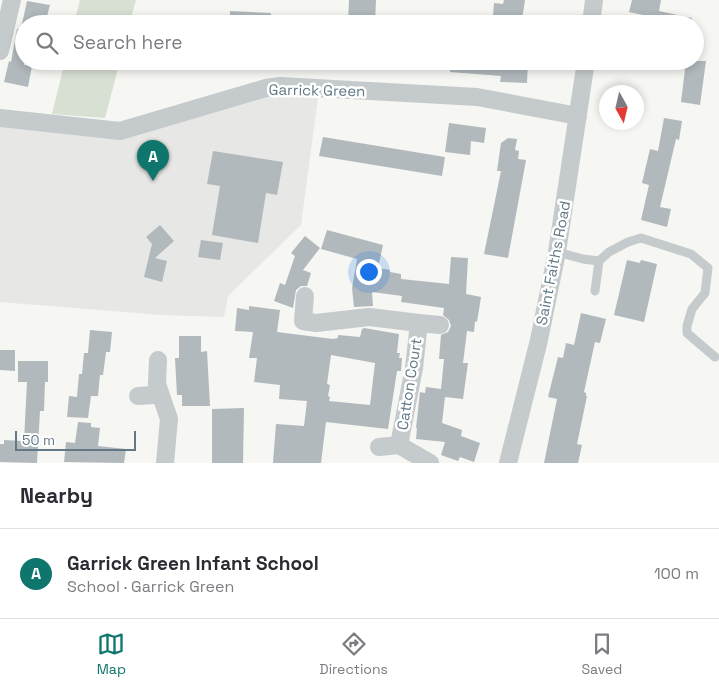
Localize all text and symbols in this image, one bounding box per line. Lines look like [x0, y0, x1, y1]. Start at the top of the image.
search box [15, 15, 704, 70]
icon: search [33, 29, 61, 57]
text: Search here [73, 30, 183, 55]
street label: Garrick Green [269, 80, 365, 100]
north arrow [599, 85, 644, 130]
pin: A [137, 140, 169, 181]
street label: Saint Faiths Road [532, 199, 574, 327]
your location [356, 259, 382, 285]
street label: Catton Court [392, 337, 426, 431]
scale bar [15, 428, 136, 451]
text: 50 m [22, 431, 55, 449]
text: Nearby [20, 482, 93, 509]
text: Garrick Green Infant School [67, 551, 319, 576]
text: A [31, 563, 41, 584]
text: 100 m [654, 563, 699, 584]
text: School · Garrick Green [67, 576, 234, 597]
tab: Map [97, 630, 126, 678]
tab: Directions [319, 630, 388, 678]
tab: Saved [581, 630, 622, 678]

